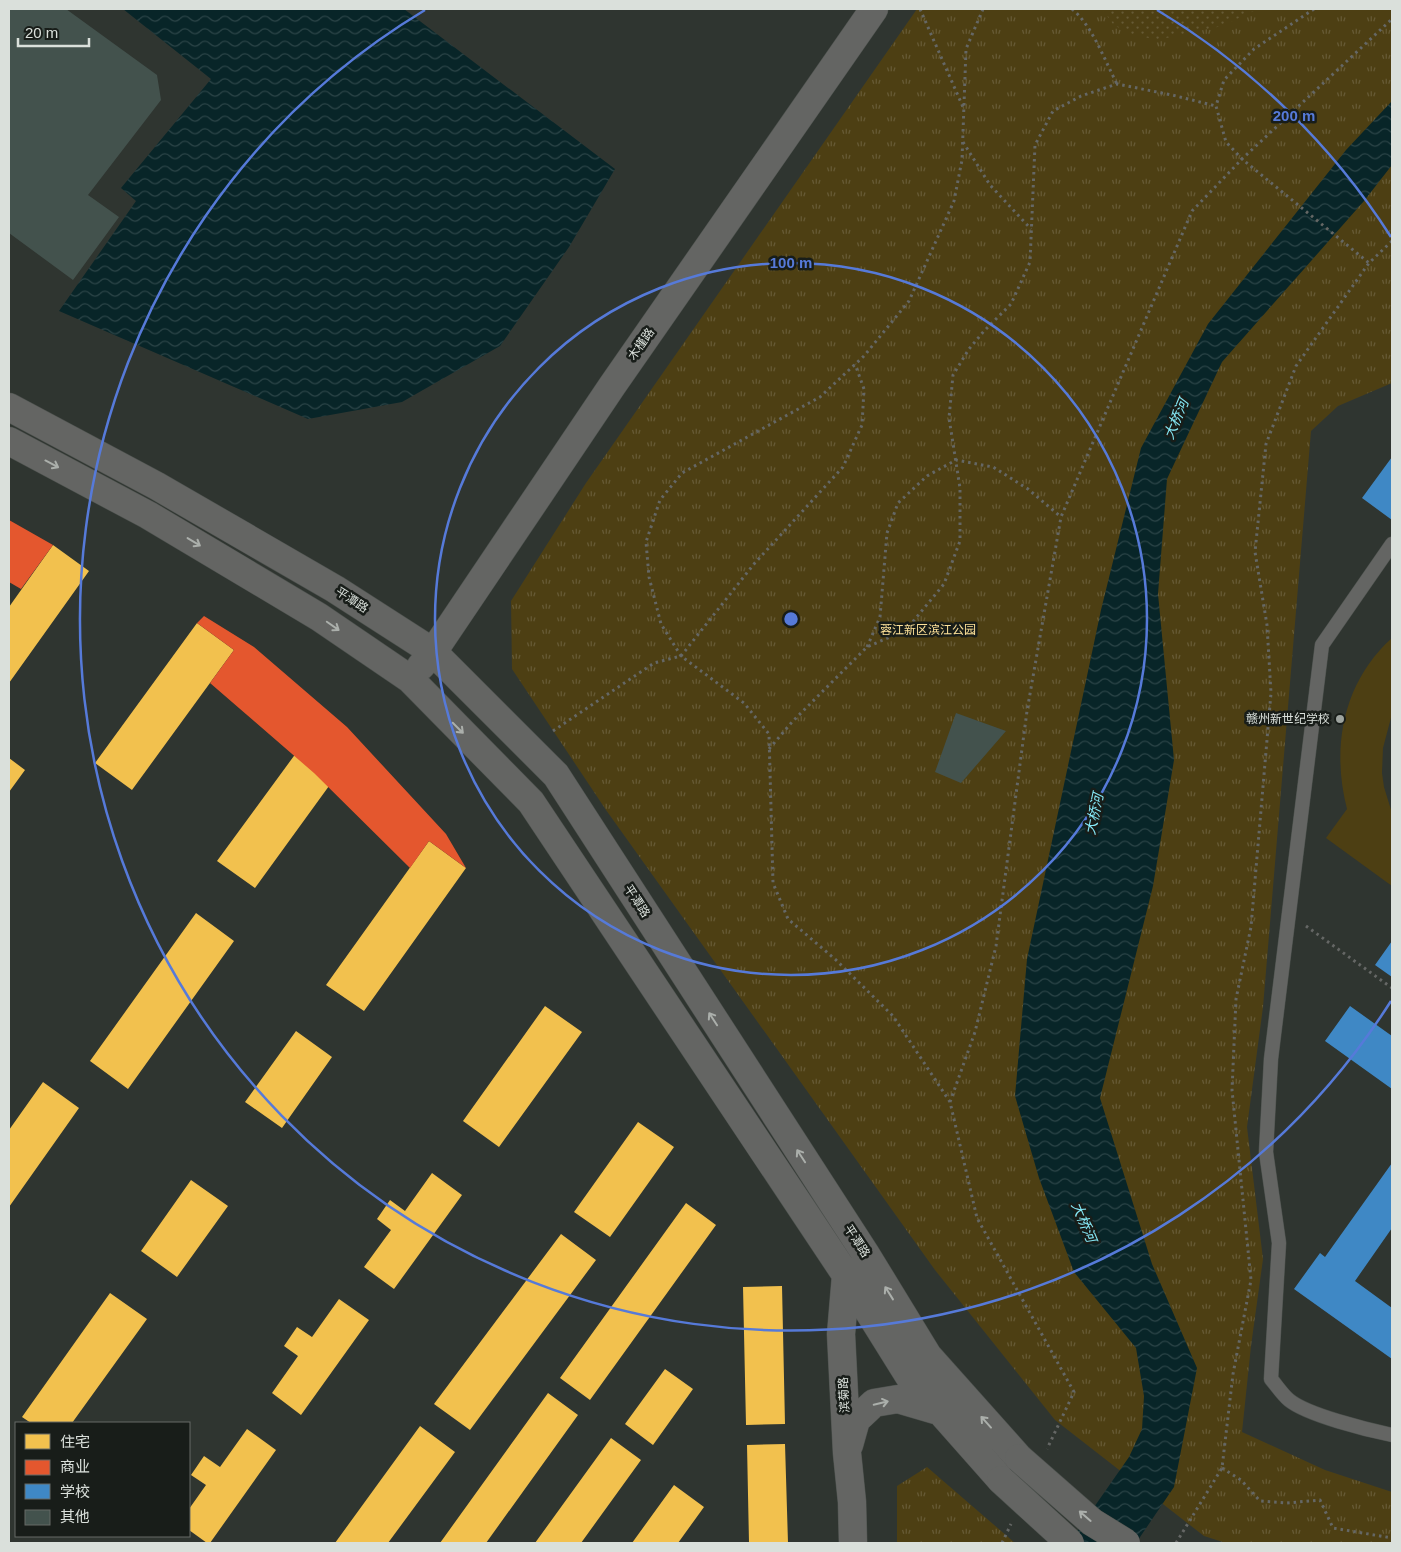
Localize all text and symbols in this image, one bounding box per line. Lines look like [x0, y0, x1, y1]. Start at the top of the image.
scale bar [18, 15, 89, 47]
text: 20 m [25, 24, 58, 41]
text: 200 m [1273, 107, 1315, 124]
text: 100 m [770, 254, 812, 271]
street label: 木槿路 [625, 325, 657, 363]
water label: 大桥河 [1160, 394, 1193, 441]
one-way arrow [44, 459, 58, 469]
one-way arrow [186, 538, 200, 548]
street label: 平潭路 [333, 584, 371, 616]
centre of rings [782, 610, 800, 628]
one-way arrow [326, 621, 340, 631]
park label: 蓉江新区滨江公园 [880, 623, 976, 637]
place label: 赣州新世纪学校 [1246, 712, 1330, 726]
marker: 赣州新世纪学校 [1334, 713, 1346, 725]
one-way arrow [452, 722, 464, 734]
water label: 大桥河 [1082, 789, 1107, 836]
street label: 平潭路 [621, 882, 653, 920]
one-way arrow [708, 1013, 718, 1027]
one-way arrow [796, 1149, 806, 1163]
water label: 大桥河 [1068, 1200, 1101, 1247]
street label: 平潭路 [841, 1222, 873, 1260]
one-way arrow [883, 1286, 893, 1300]
street label: 滨菊路 [836, 1377, 852, 1413]
one-way arrow [873, 1398, 889, 1407]
one-way arrow [980, 1415, 992, 1428]
legend [15, 1422, 190, 1537]
text: 住宅 [60, 1433, 90, 1450]
text: 商业 [60, 1458, 90, 1475]
text: 学校 [60, 1483, 90, 1500]
text: 其他 [60, 1508, 90, 1525]
one-way arrow [1079, 1510, 1092, 1522]

